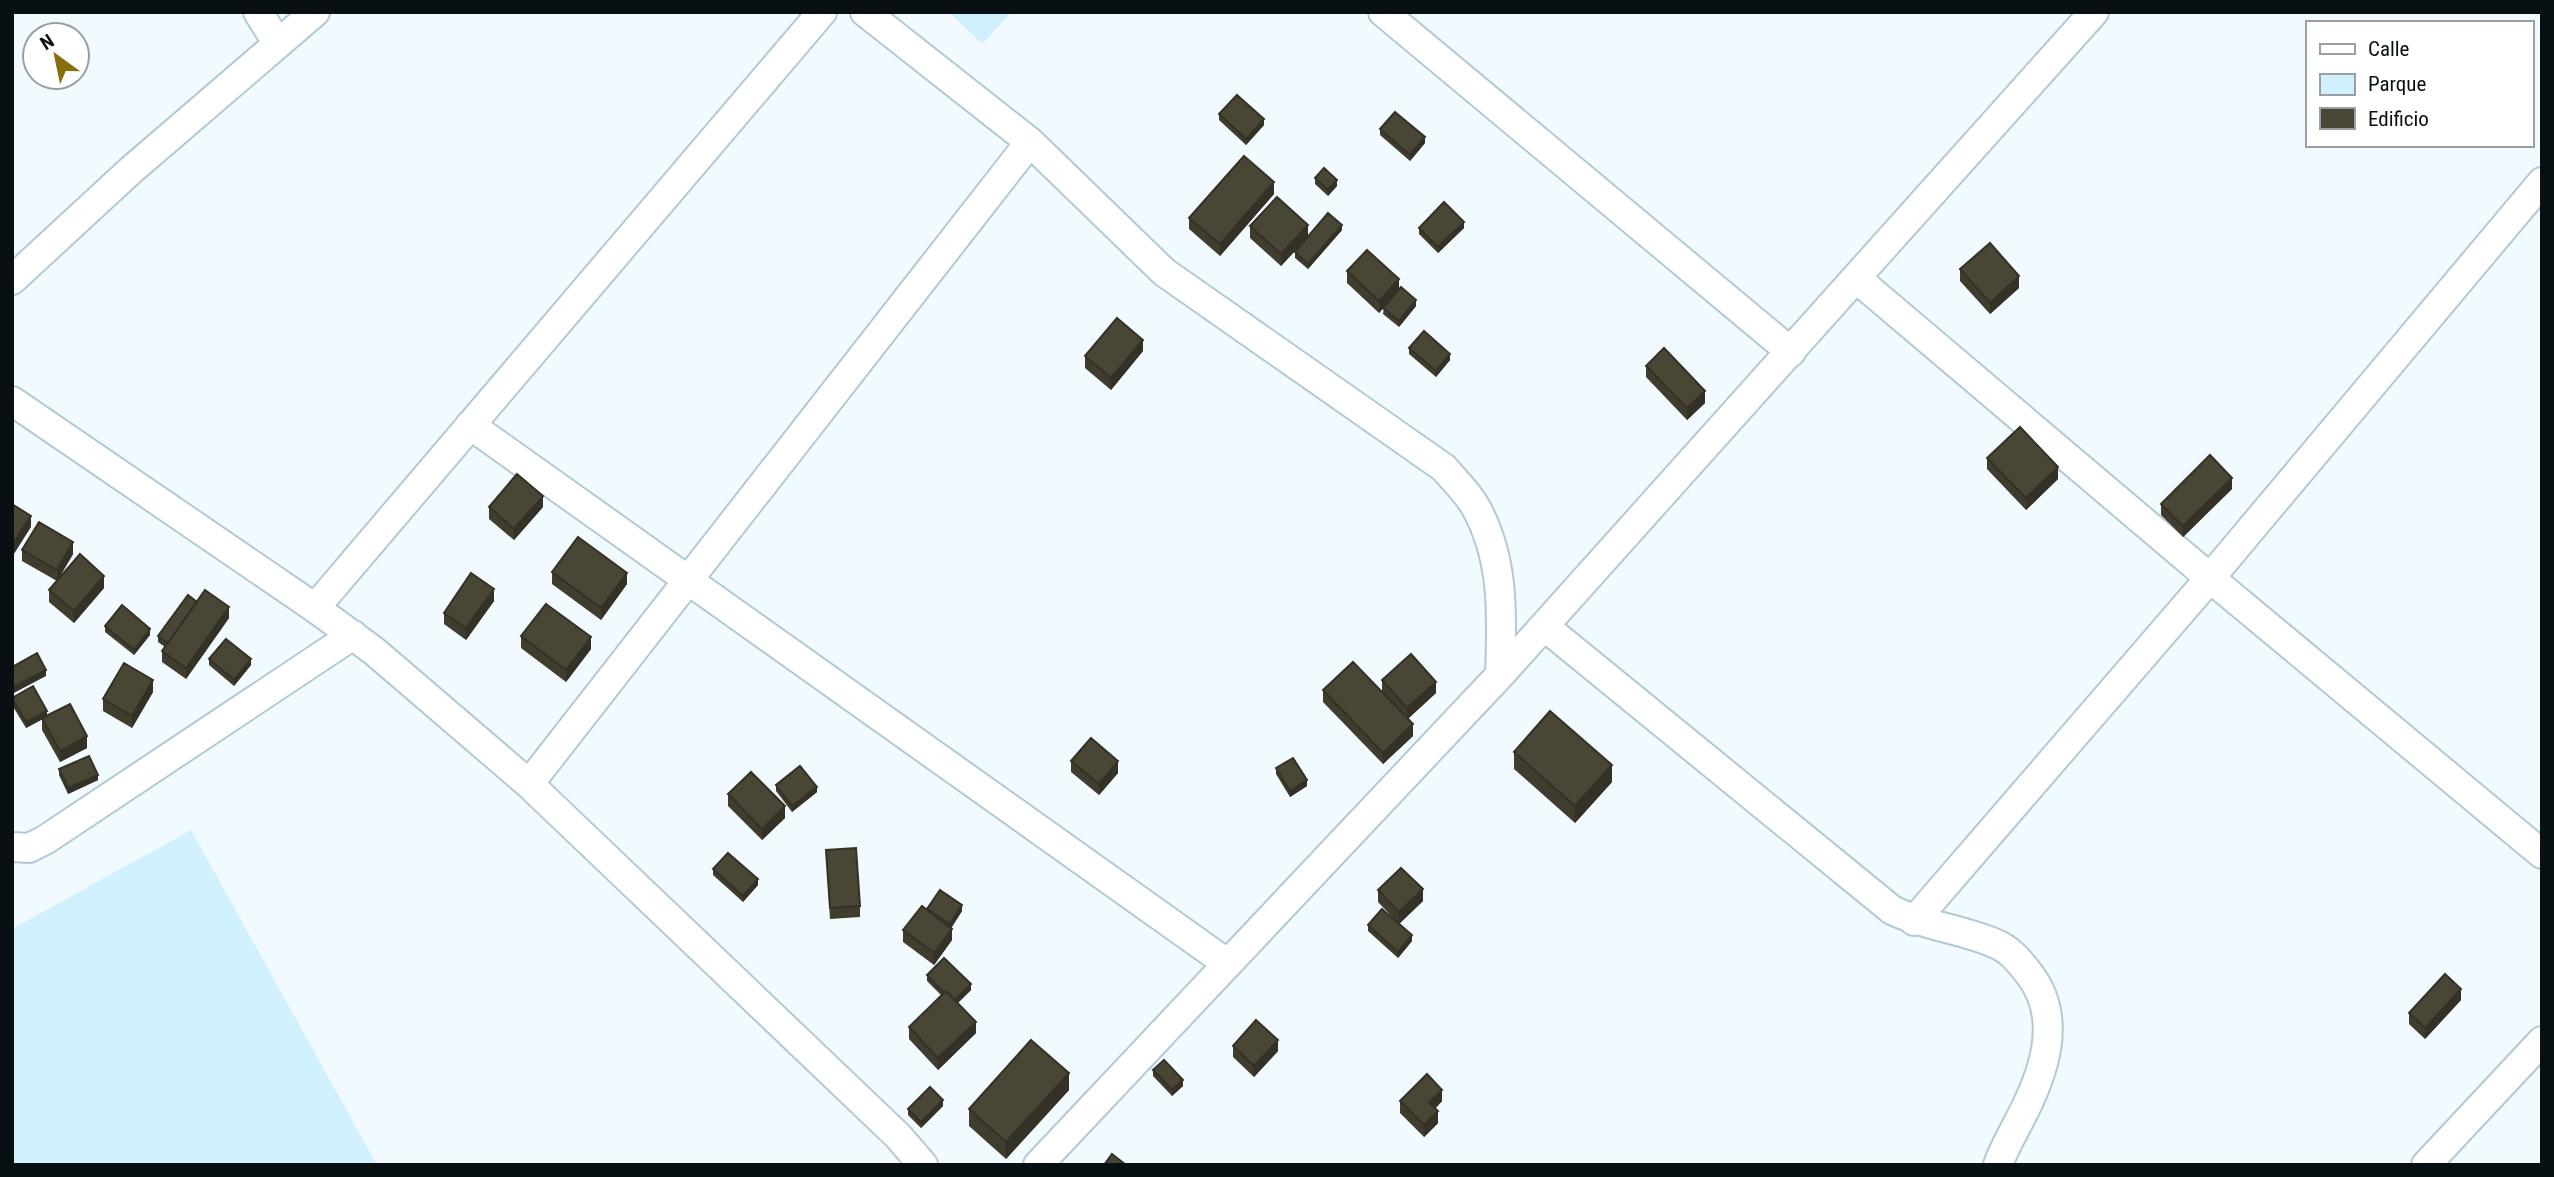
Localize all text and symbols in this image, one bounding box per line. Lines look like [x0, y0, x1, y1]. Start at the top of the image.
north arrow [21, 21, 91, 91]
legend [2306, 21, 2533, 147]
text: N [36, 29, 58, 55]
text: Calle [2368, 37, 2410, 61]
text: Parque [2368, 72, 2426, 96]
text: Edificio [2368, 107, 2429, 131]

